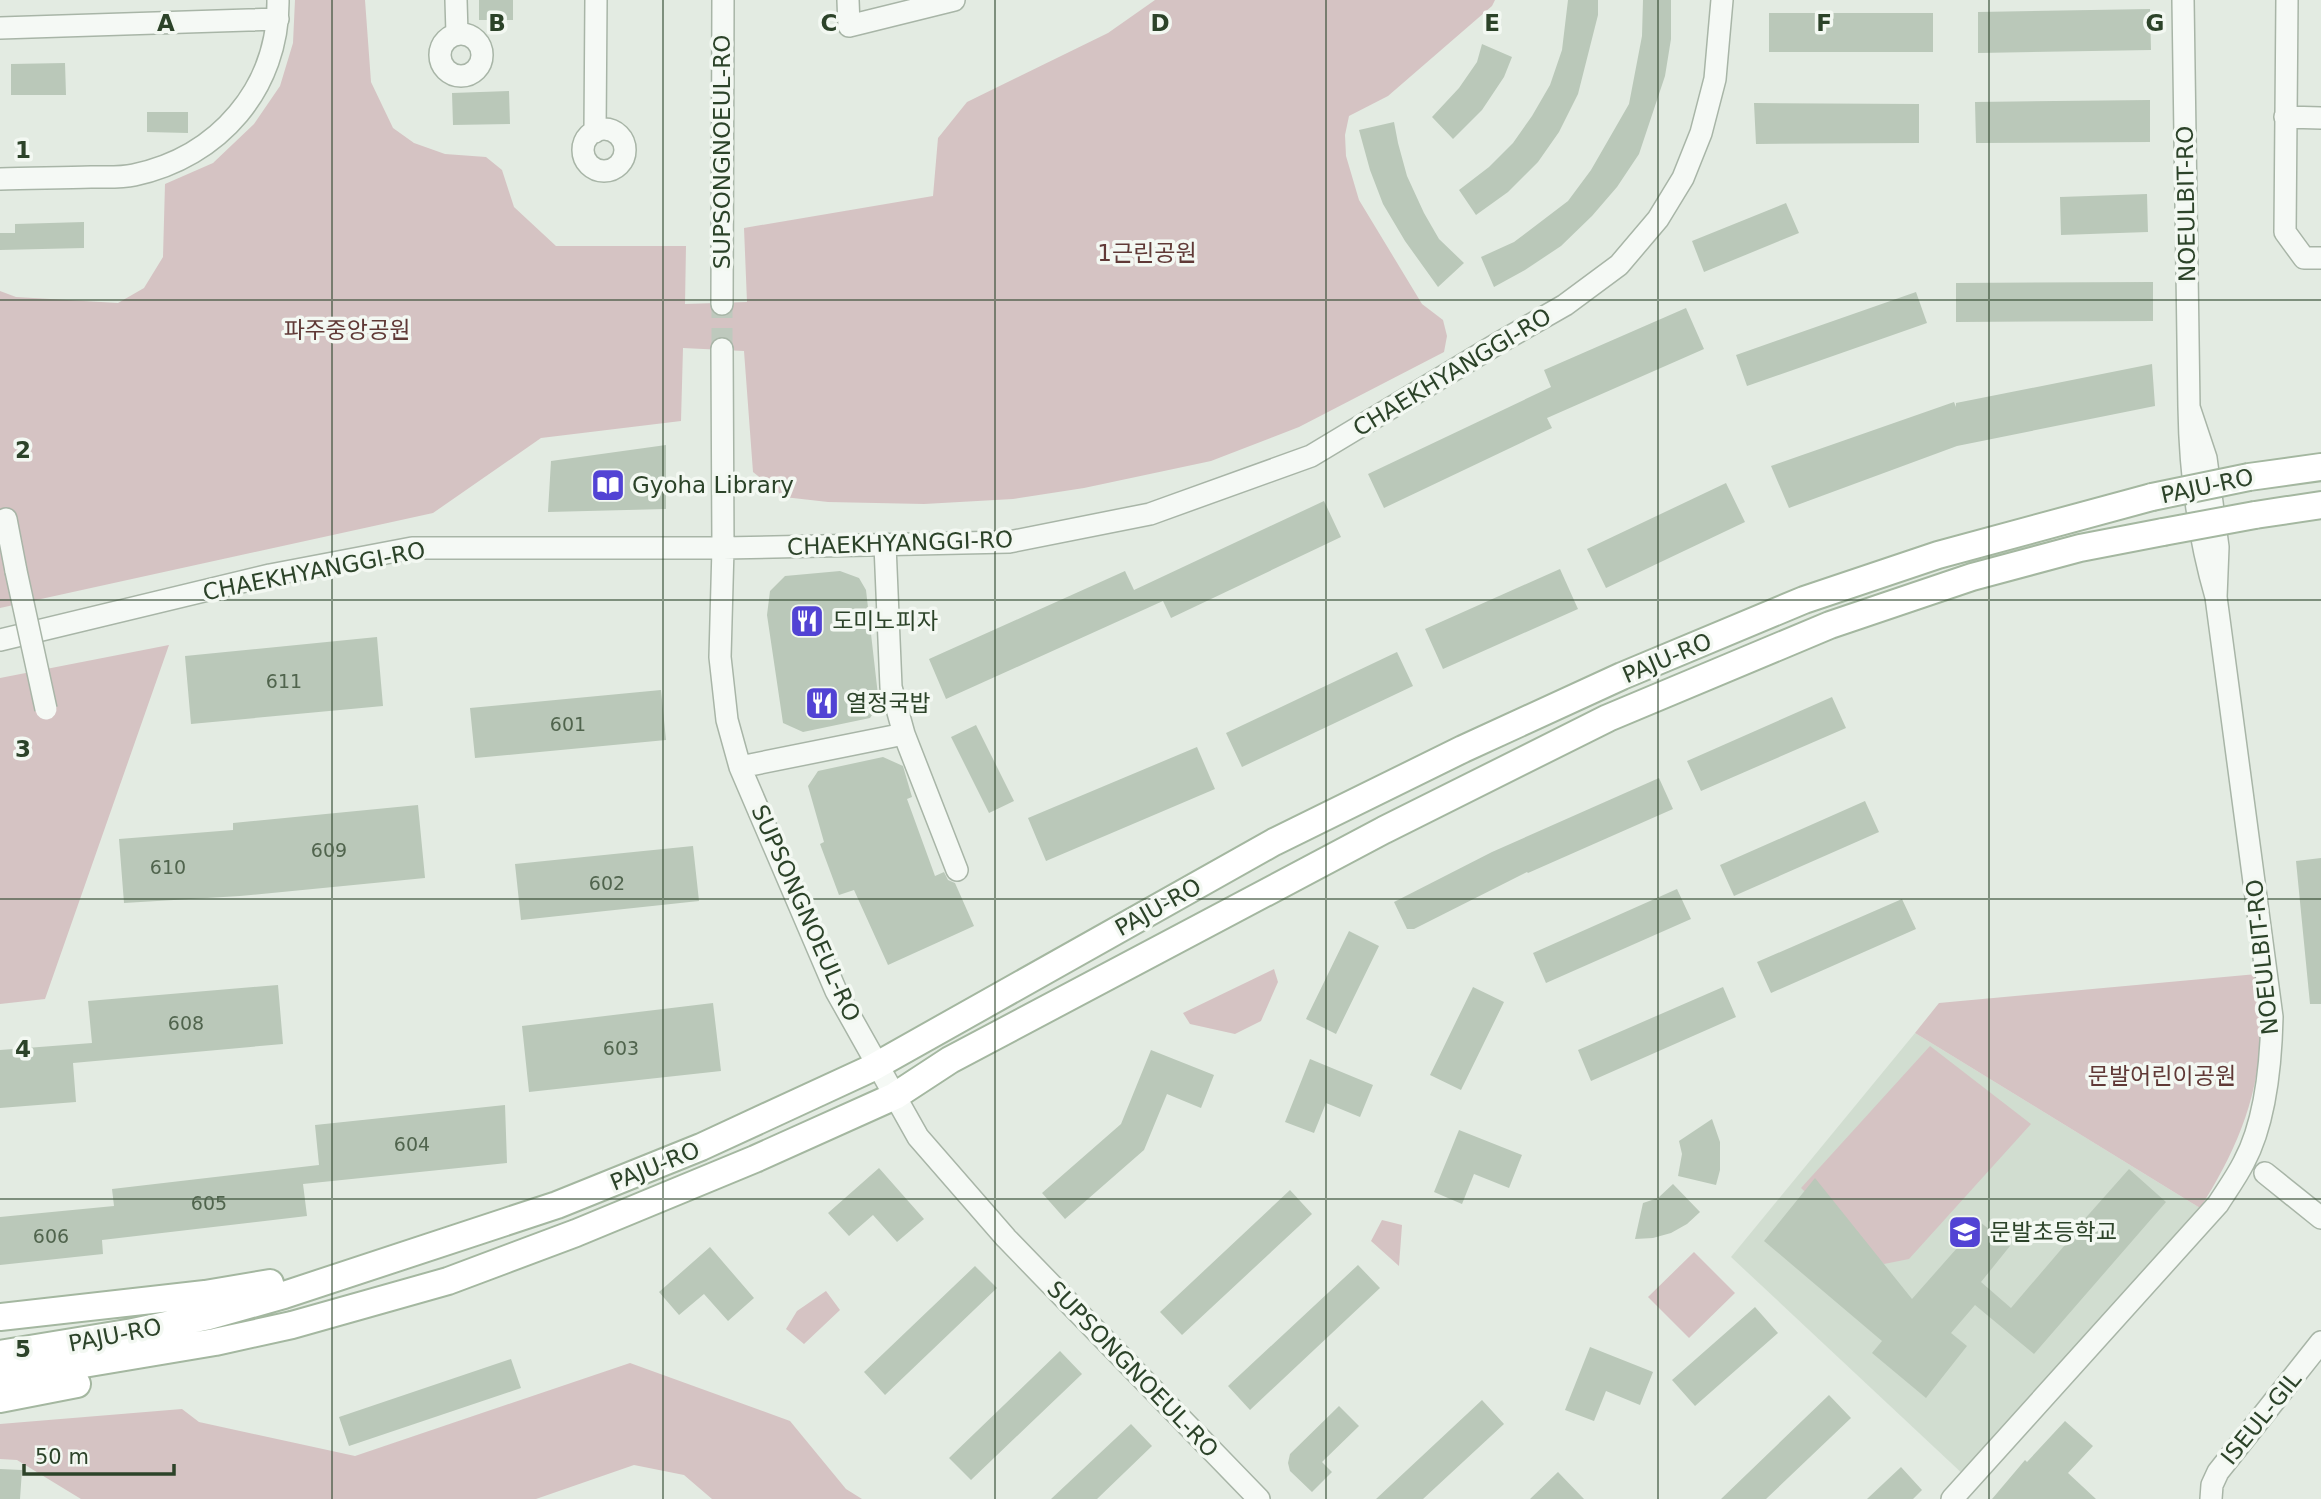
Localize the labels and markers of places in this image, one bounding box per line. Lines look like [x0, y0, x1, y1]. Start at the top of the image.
library icon: Gyoha Library [589, 466, 627, 504]
place label: Gyoha Library [632, 472, 794, 498]
restaurant icon: 도미노피자 [788, 602, 826, 640]
place label: 도미노피자 [832, 608, 938, 634]
restaurant icon: 열정국밥 [803, 684, 841, 722]
place label: 열정국밥 [846, 690, 931, 716]
school or university icon: 문발초등학교 [1946, 1213, 1984, 1251]
place label: 문발초등학교 [1990, 1219, 2117, 1245]

